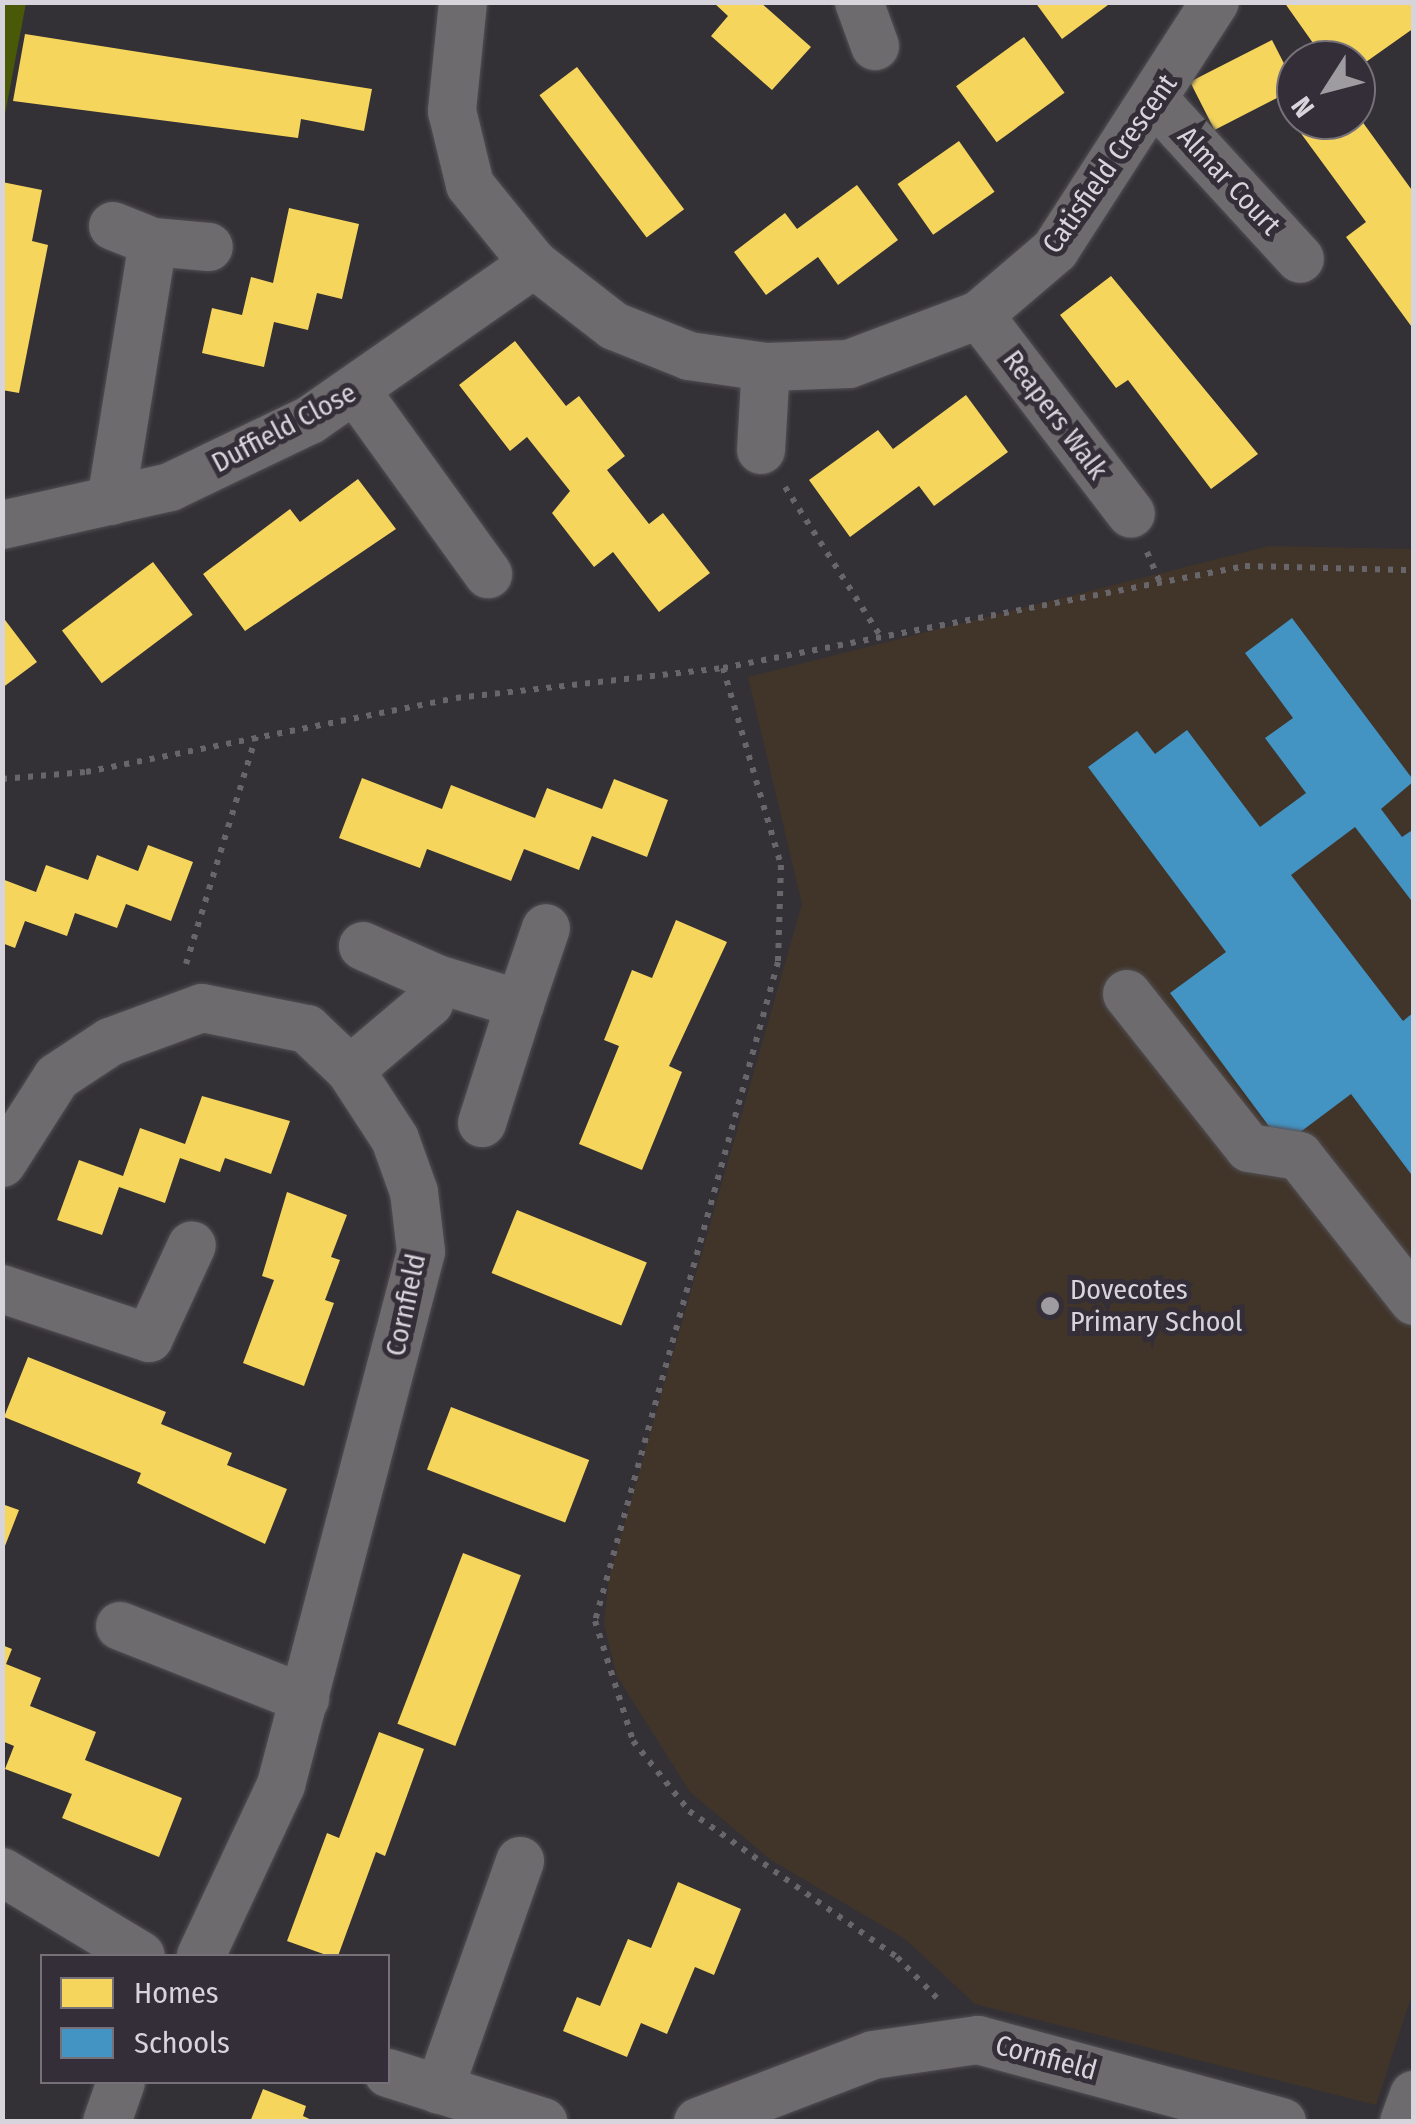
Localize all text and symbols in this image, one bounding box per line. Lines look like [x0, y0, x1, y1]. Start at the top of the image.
north arrow [1276, 40, 1376, 140]
street label: Catisfield Crescent [1036, 68, 1184, 260]
text: N [1285, 90, 1321, 123]
street label: Almar Court [1170, 120, 1288, 242]
street label: Reapers Walk [996, 344, 1114, 486]
street label: Duffield Close [206, 376, 362, 480]
street label: Cornfield [379, 1251, 433, 1359]
place label: Dovecotes Primary School [1070, 1273, 1242, 1339]
marker: Dovecotes Primary School [1039, 1295, 1061, 1317]
legend [40, 1954, 390, 2084]
text: Homes [134, 1975, 219, 2011]
text: Schools [134, 2025, 230, 2061]
street label: Cornfield [992, 2028, 1100, 2088]

